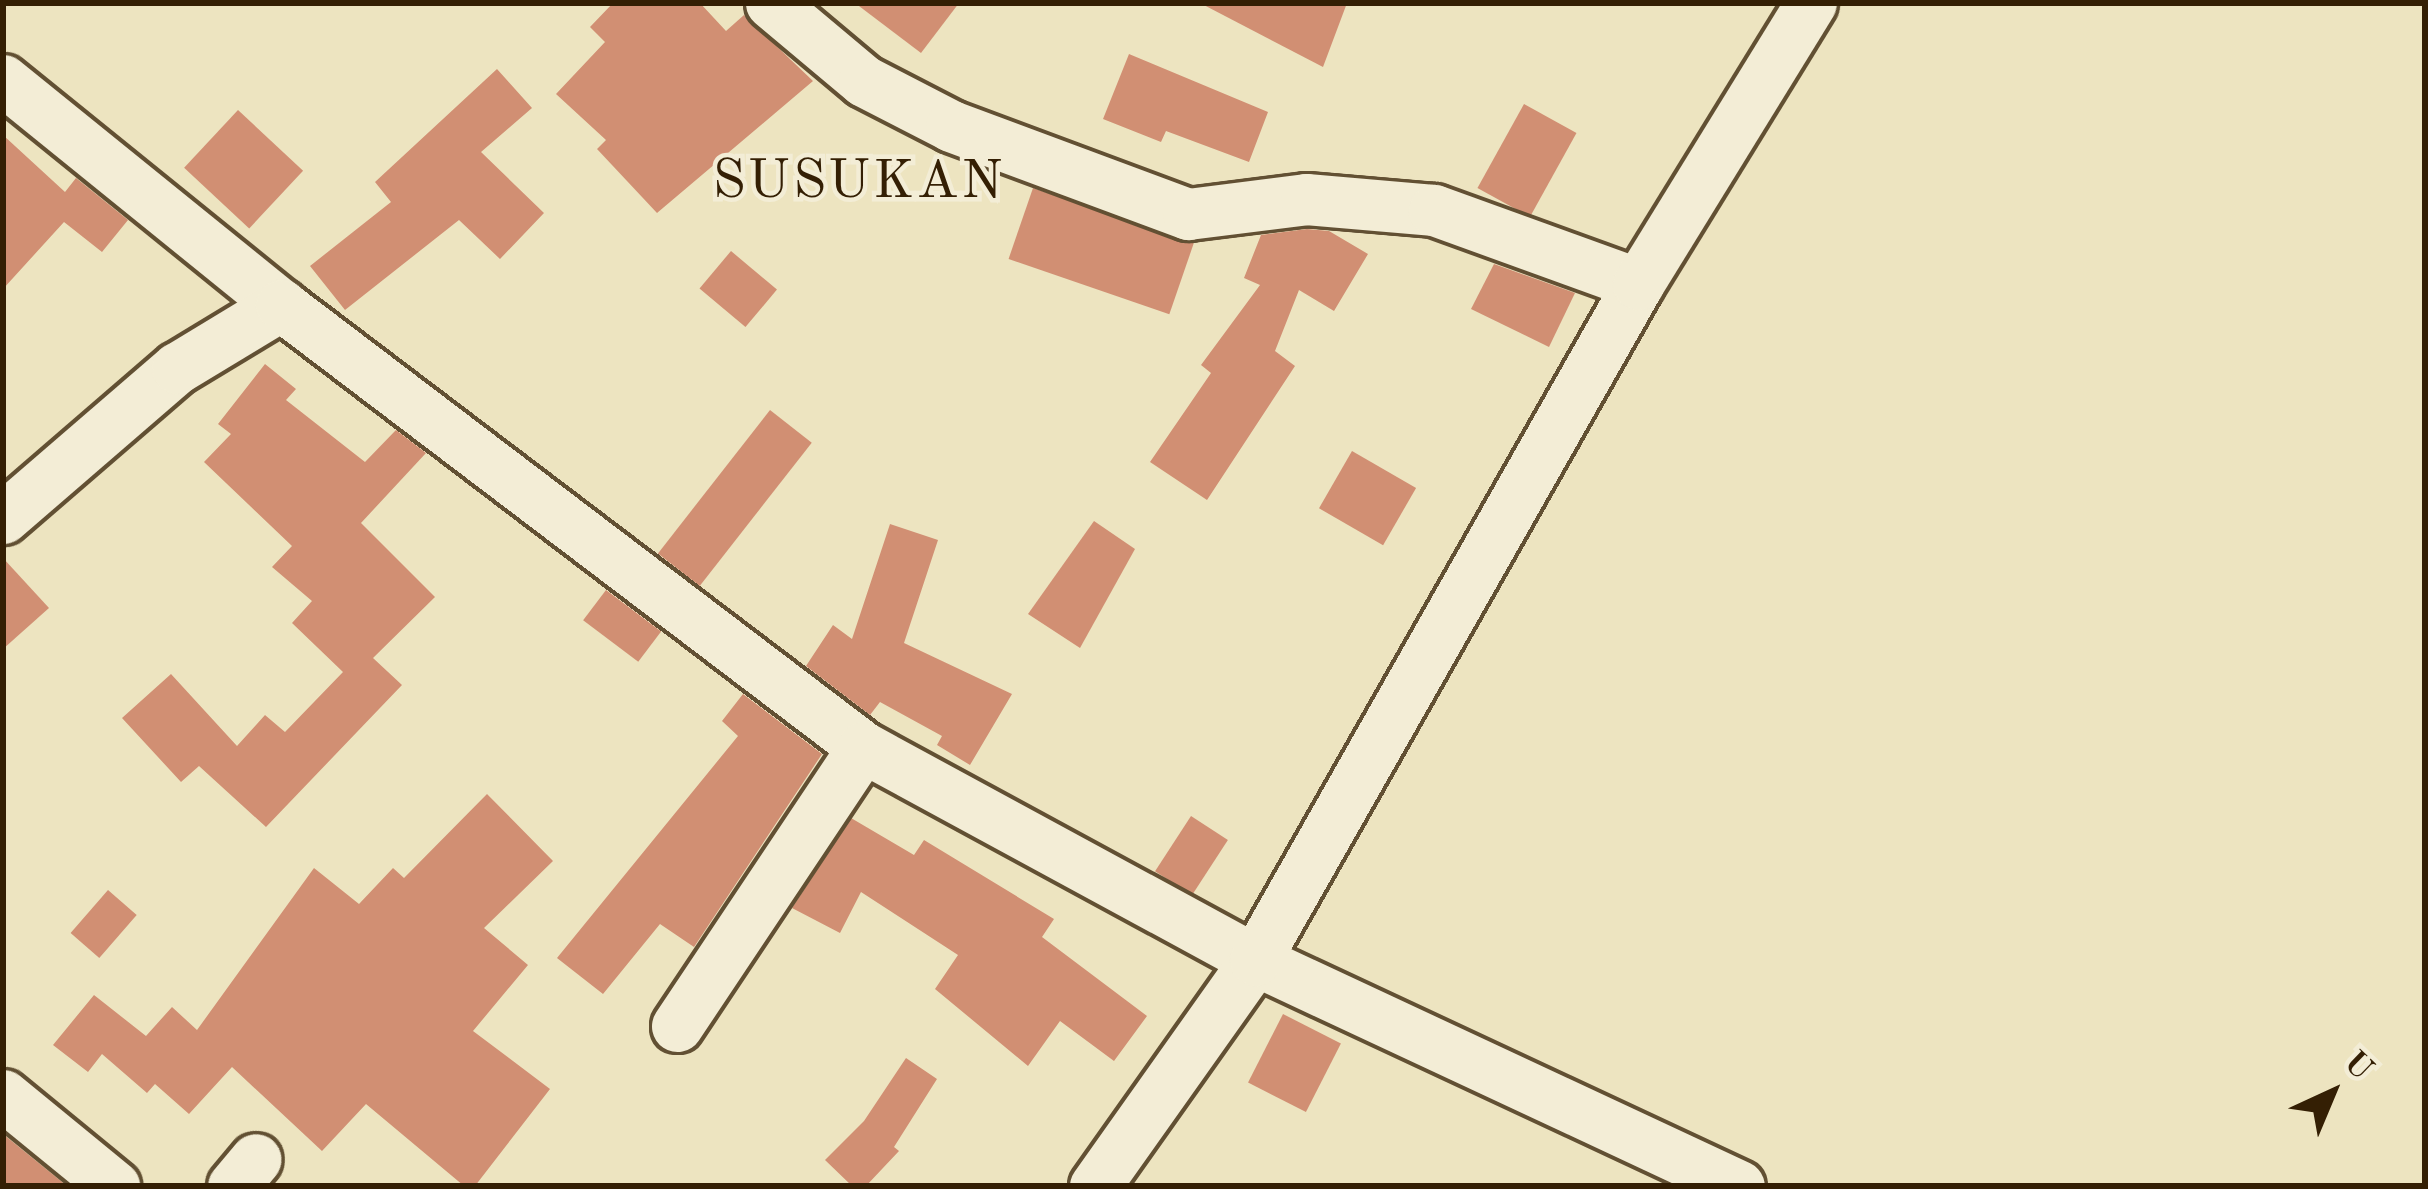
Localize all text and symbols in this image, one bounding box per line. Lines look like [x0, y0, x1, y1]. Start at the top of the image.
district label: SUSUKAN [712, 151, 1006, 215]
north arrow [2272, 1033, 2392, 1153]
text: U [2336, 1046, 2378, 1088]

